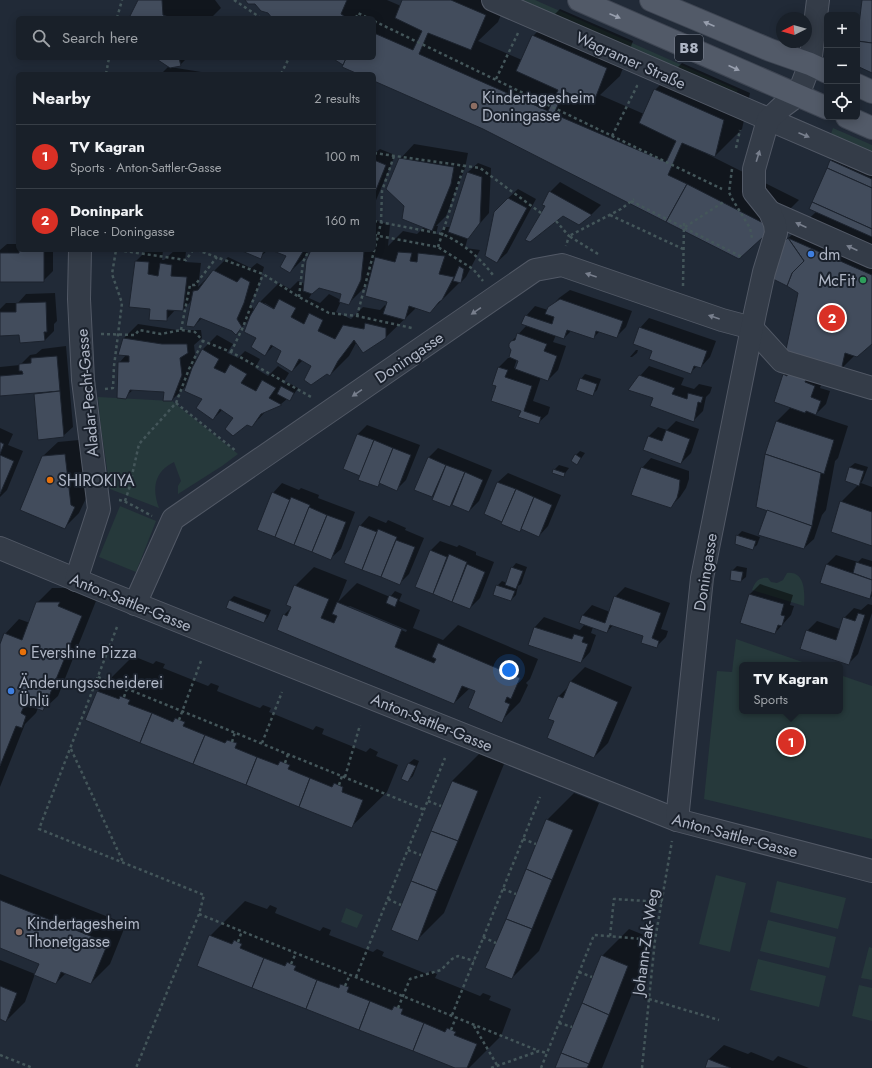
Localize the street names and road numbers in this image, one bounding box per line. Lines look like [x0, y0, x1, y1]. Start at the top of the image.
street label: Wagramer Straße [572, 26, 690, 95]
road number: B8 [675, 35, 703, 61]
street label: Doningasse [370, 326, 448, 389]
street label: Aladar-Pecht-Gasse [70, 328, 105, 458]
street label: Doningasse [688, 531, 723, 613]
street label: Anton-Sattler-Gasse [66, 568, 195, 637]
street label: Anton-Sattler-Gasse [367, 688, 496, 757]
street label: Anton-Sattler-Gasse [669, 808, 800, 863]
street label: Johann-Zak-Weg [626, 887, 664, 999]

